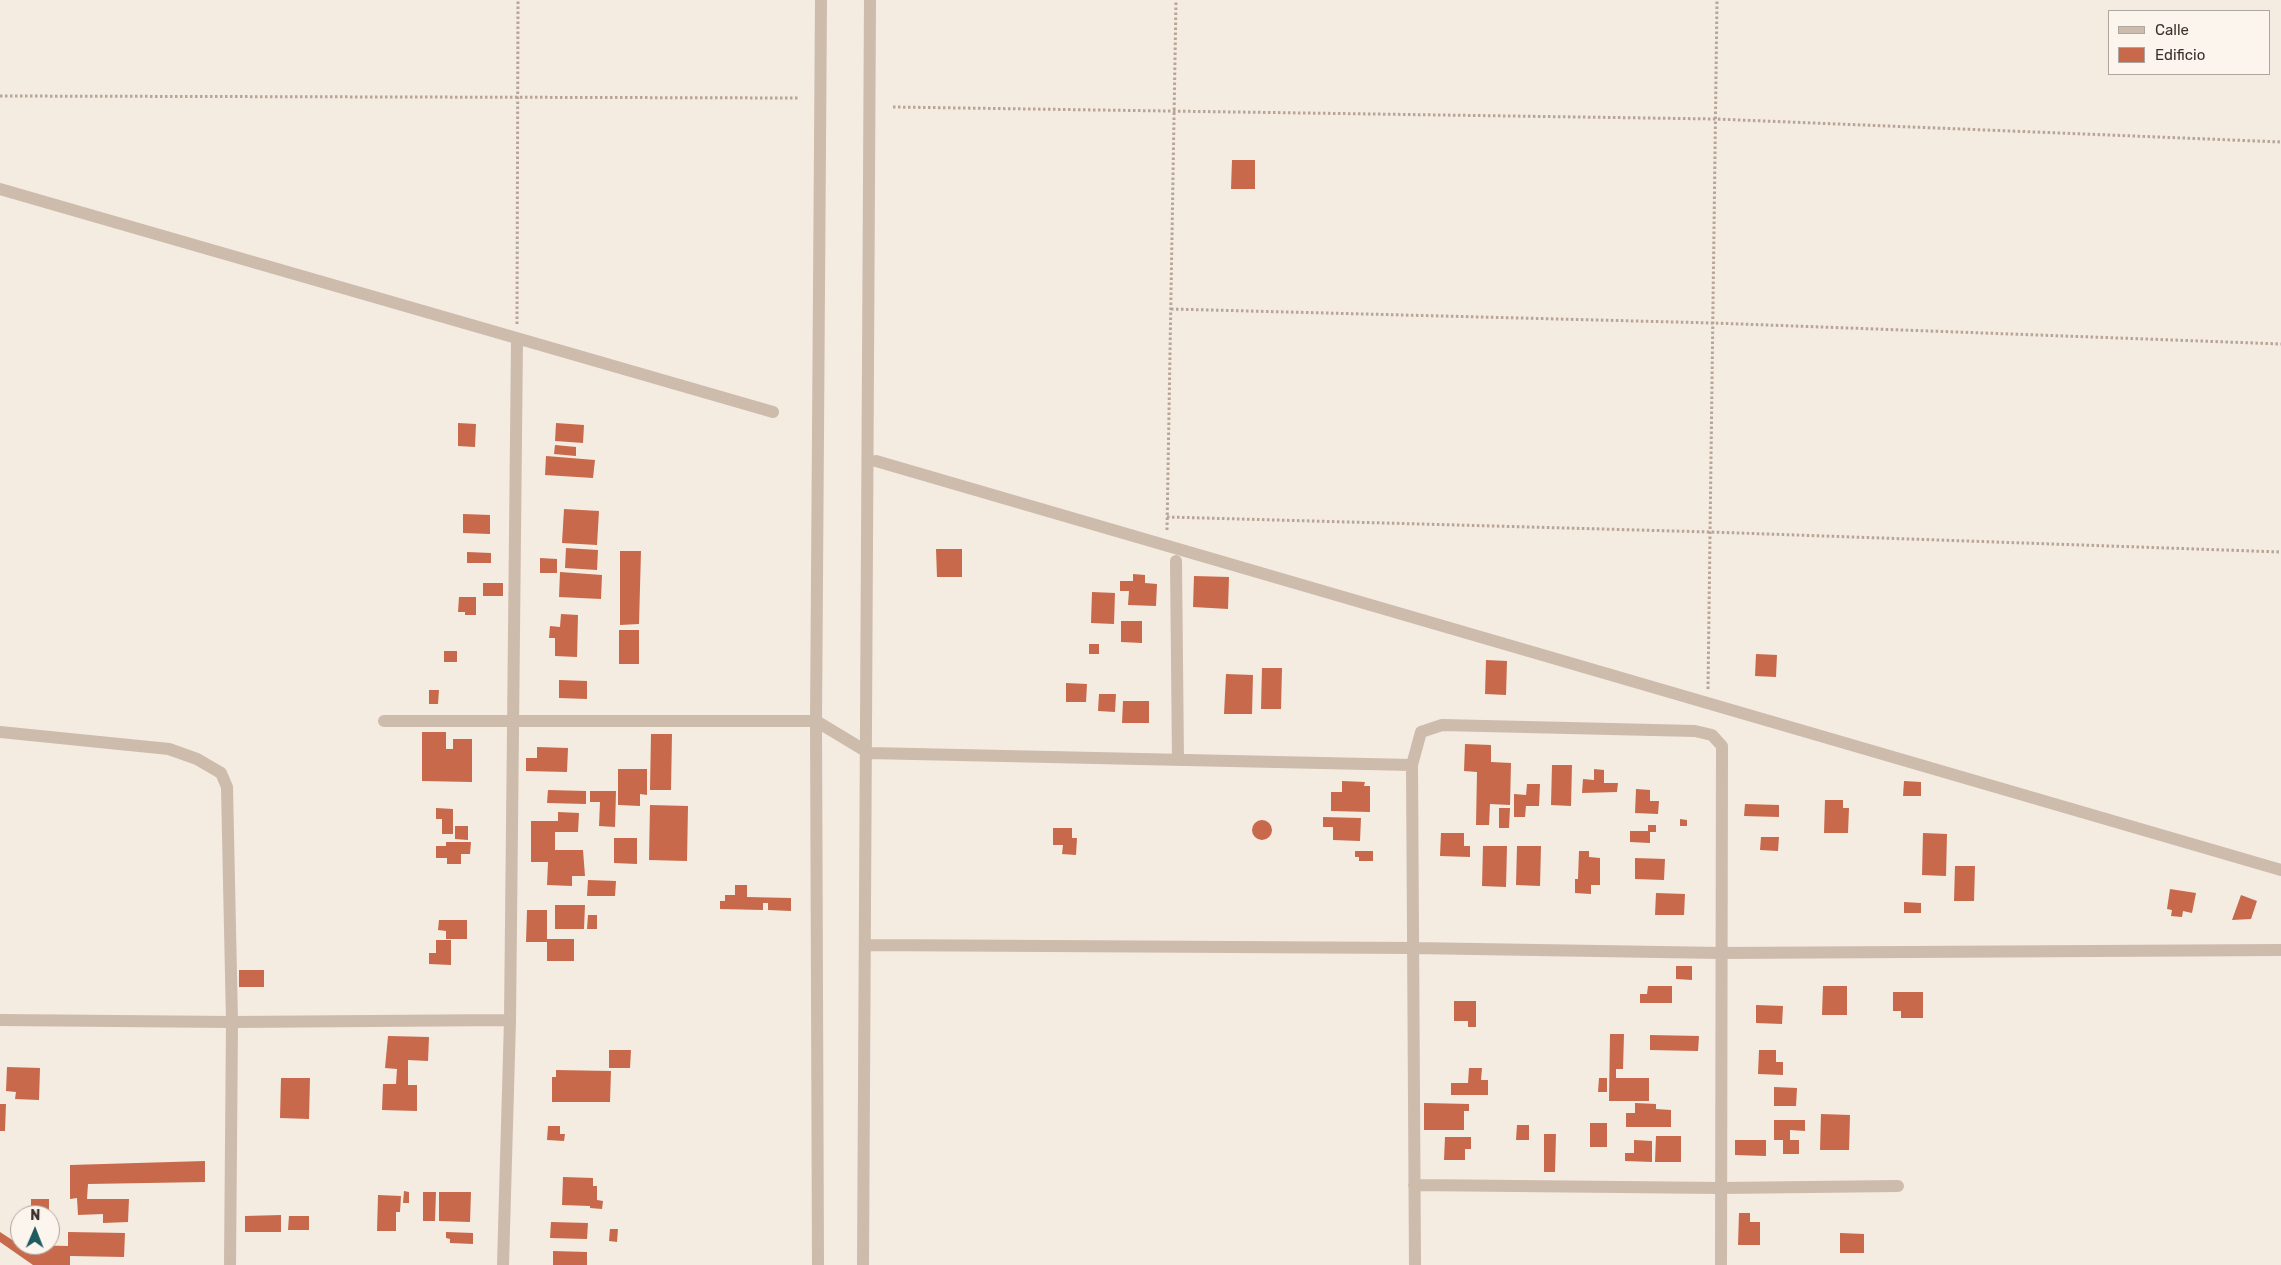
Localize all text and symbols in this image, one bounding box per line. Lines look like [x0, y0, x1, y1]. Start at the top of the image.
legend [2108, 10, 2271, 75]
text: Calle [2155, 21, 2189, 39]
text: Edificio [2155, 46, 2205, 64]
north arrow [10, 1205, 60, 1255]
text: N [30, 1207, 40, 1224]

